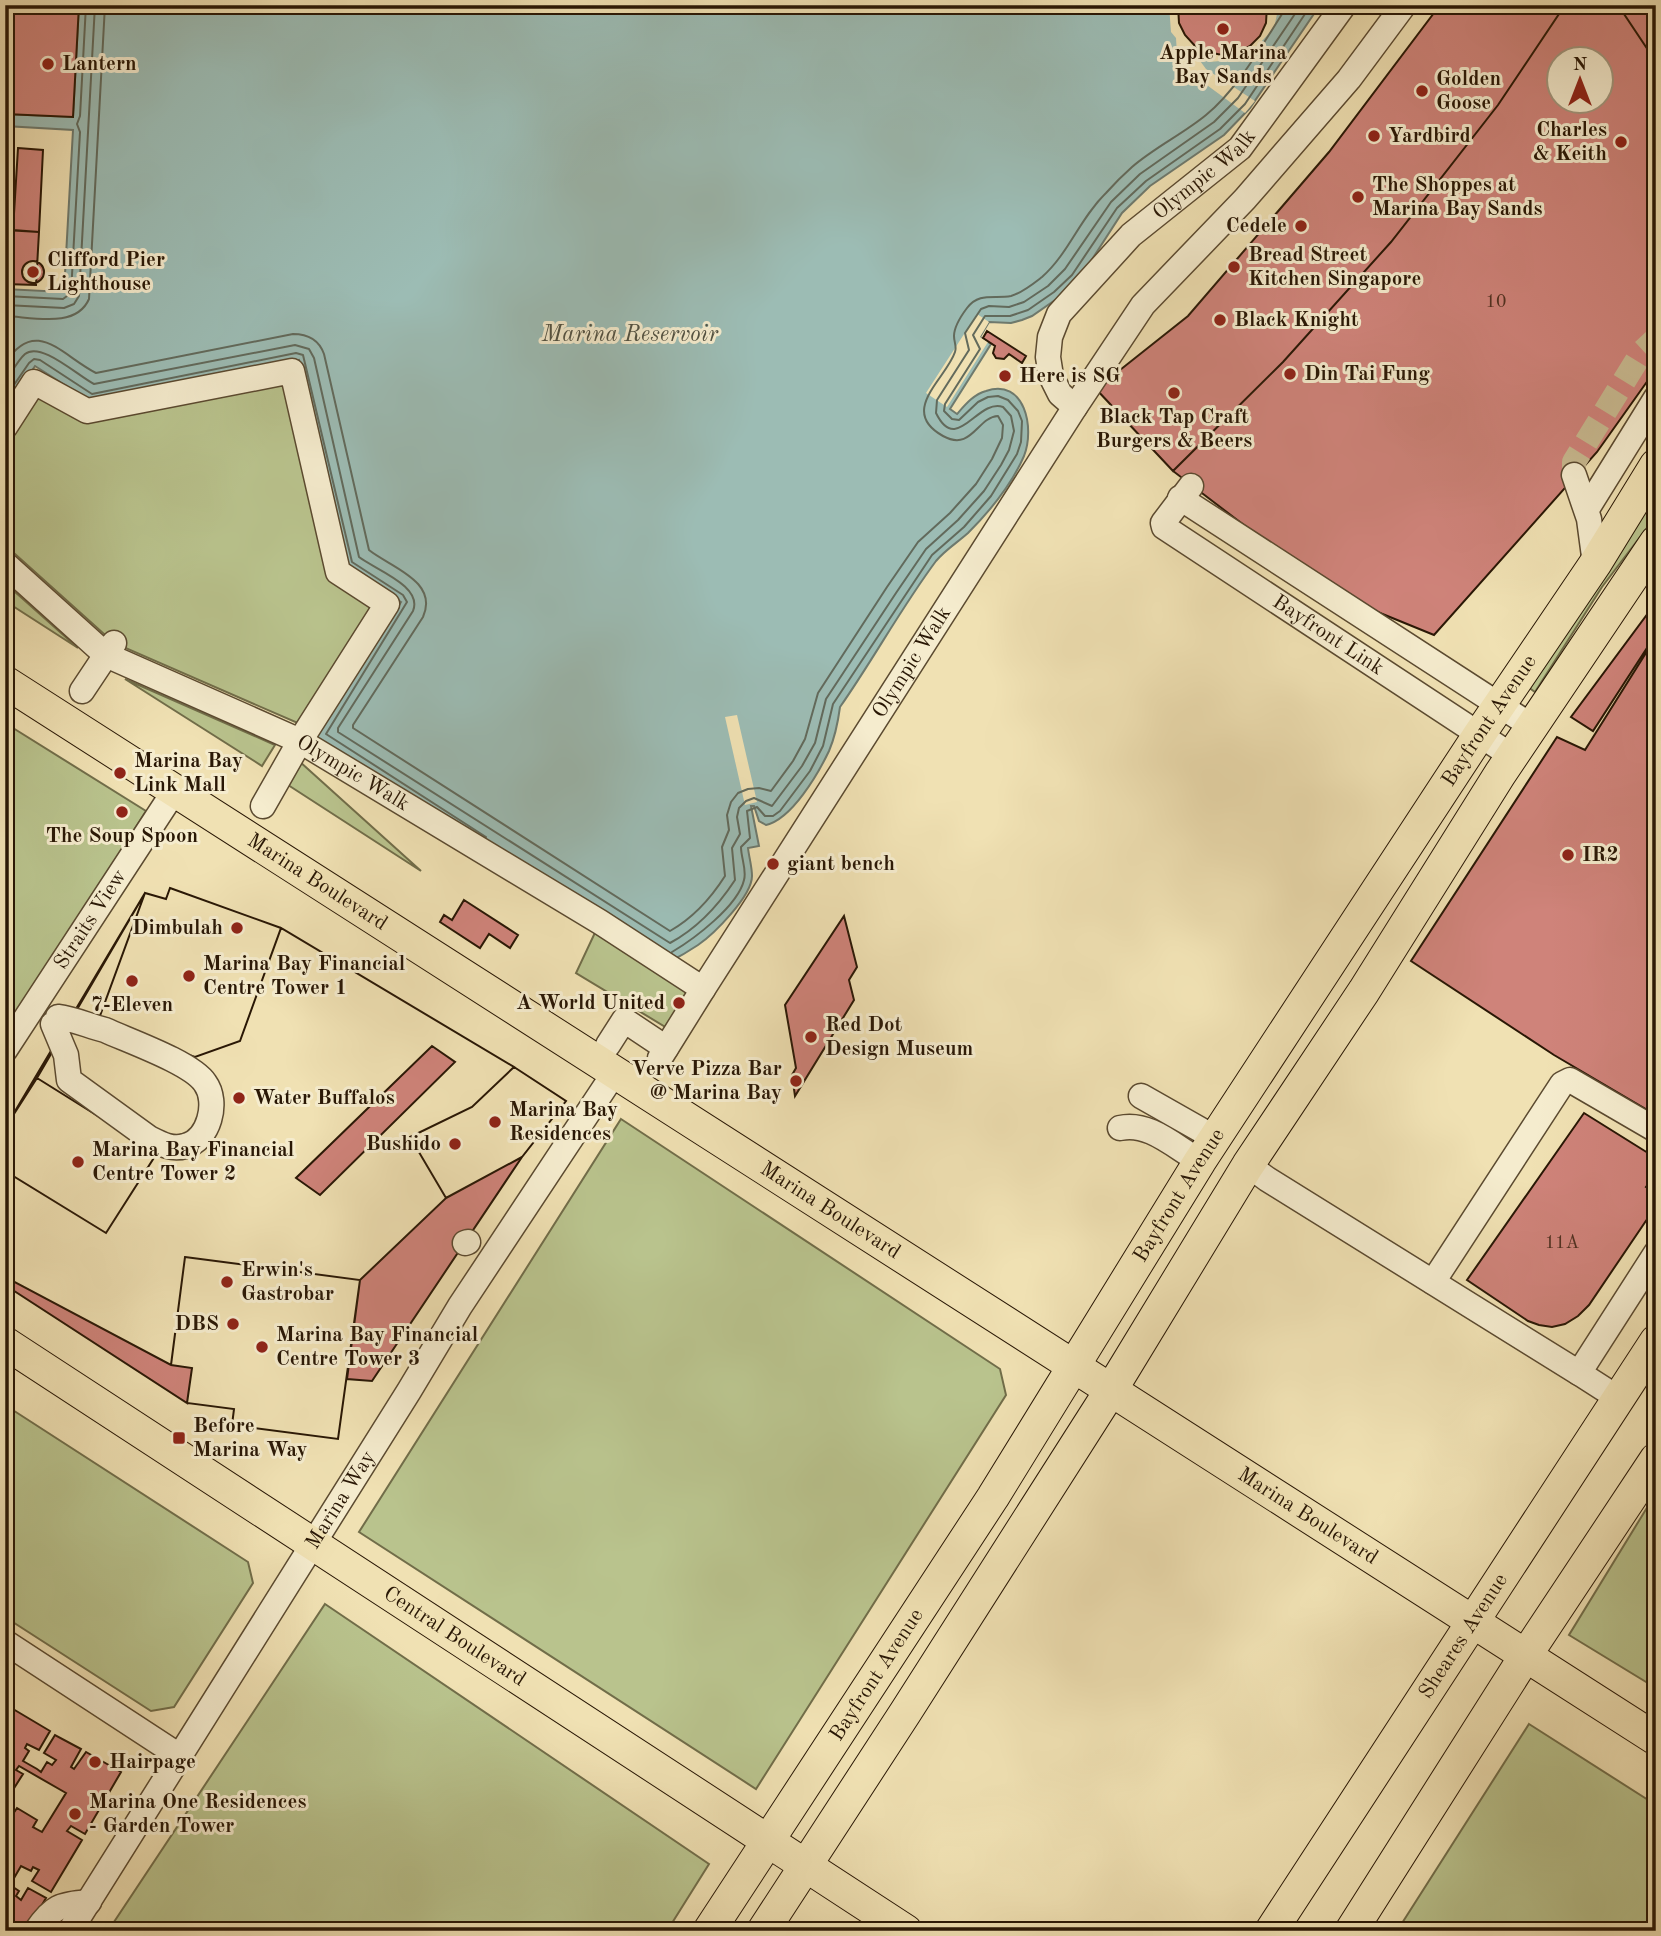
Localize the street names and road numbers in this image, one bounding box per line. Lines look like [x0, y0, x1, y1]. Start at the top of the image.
street label: Olympic Walk [1149, 126, 1260, 224]
street label: Bayfront Link [1269, 591, 1388, 679]
street label: Olympic Walk [869, 603, 955, 722]
street label: Bayfront Avenue [1438, 651, 1540, 790]
street label: Olympic Walk [293, 731, 413, 815]
street label: Marina Boulevard [244, 830, 391, 935]
street label: Straits View [50, 866, 130, 973]
street label: Bayfront Avenue [1130, 1125, 1229, 1266]
street label: Marina Boulevard [757, 1158, 904, 1263]
street label: Marina Way [302, 1447, 379, 1553]
street label: Marina Boulevard [1234, 1464, 1382, 1569]
street label: Sheares Avenue [1415, 1570, 1512, 1702]
street label: Central Boulevard [380, 1583, 530, 1690]
street label: Bayfront Avenue [826, 1605, 927, 1745]

